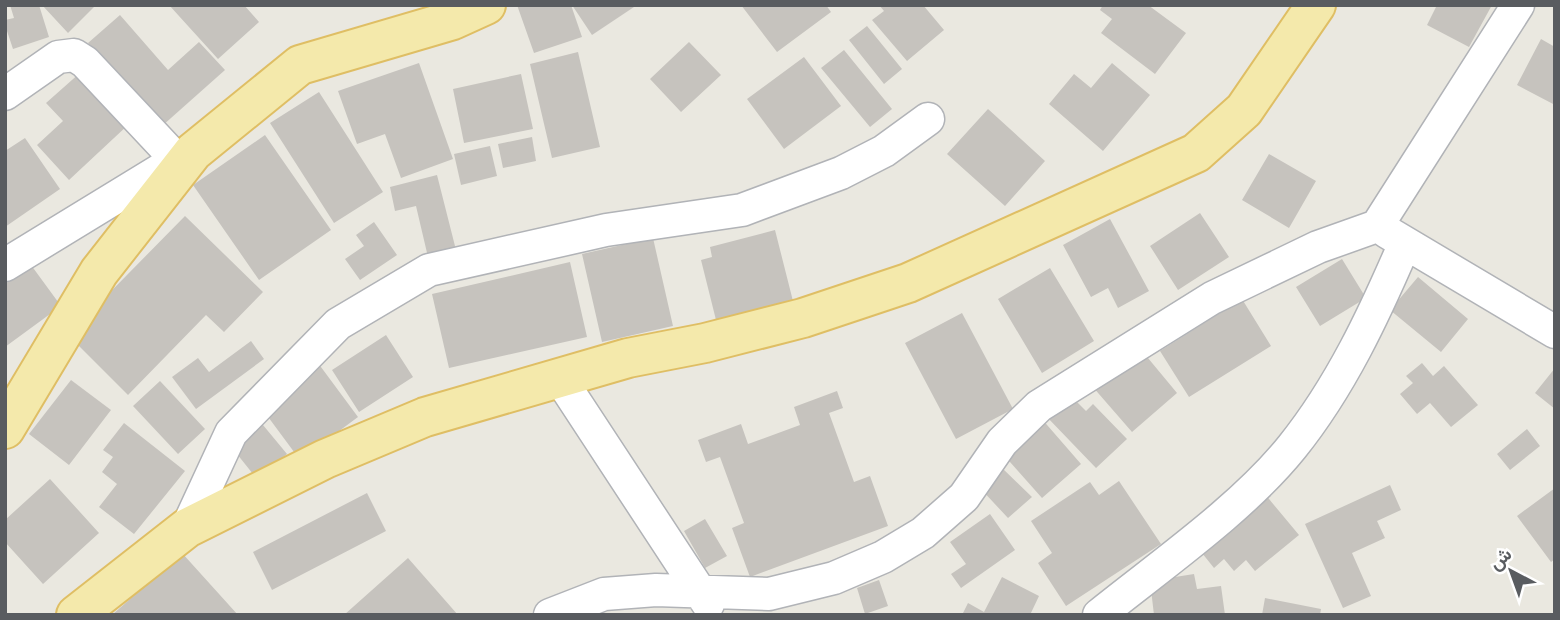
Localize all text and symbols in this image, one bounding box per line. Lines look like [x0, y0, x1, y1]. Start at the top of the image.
north arrow [1476, 536, 1546, 606]
text: ش [1483, 542, 1516, 575]

